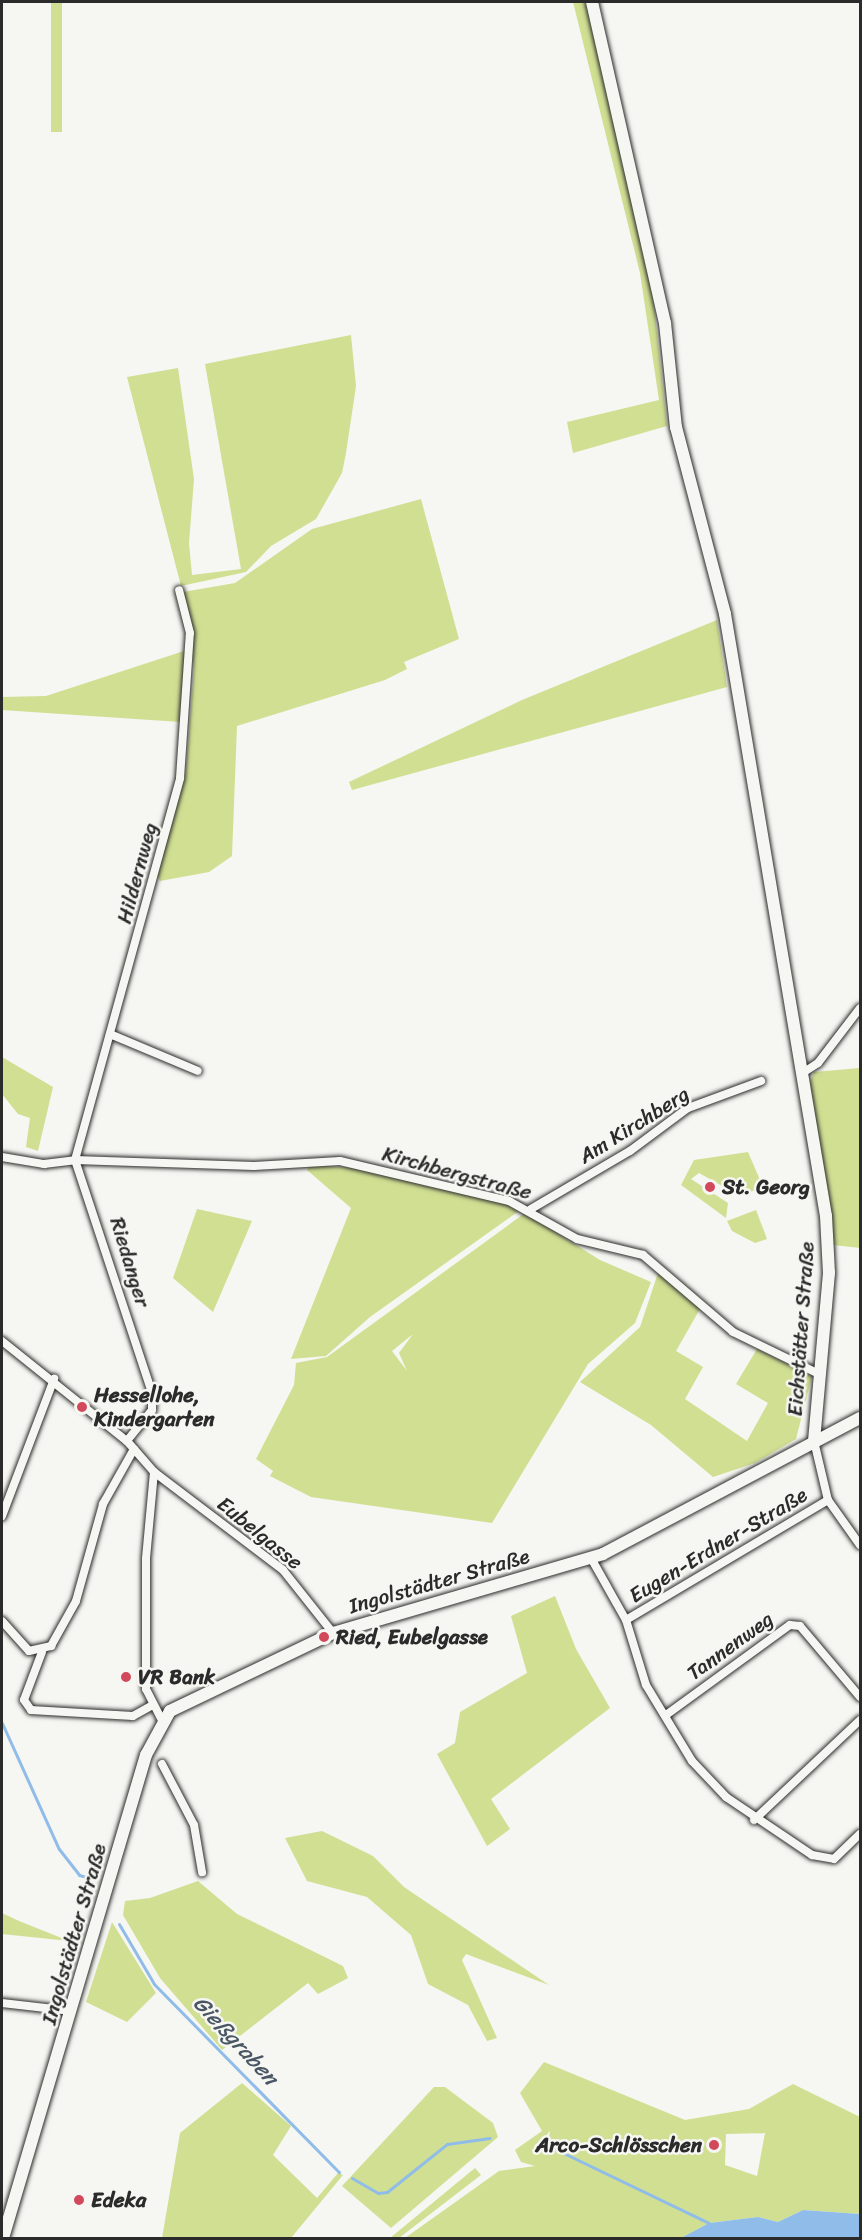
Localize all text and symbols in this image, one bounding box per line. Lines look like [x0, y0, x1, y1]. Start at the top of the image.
street label: Hildernweg [111, 820, 163, 926]
street label: Am Kirchberg [574, 1081, 694, 1169]
street label: Kirchbergstraße [380, 1141, 534, 1205]
place label: St. Georg [722, 1174, 810, 1200]
marker: St. Georg [703, 1180, 717, 1194]
street label: Riedanger [104, 1214, 156, 1310]
street label: Eichstätter Straße [782, 1240, 820, 1418]
place label: Hessellohe, Kindergarten [94, 1382, 215, 1432]
marker: Hessellohe, Kindergarten [75, 1400, 89, 1414]
street label: Eugen-Erdner-Straße [624, 1482, 812, 1608]
street label: Eubelgasse [212, 1491, 308, 1575]
street label: Ingolstädter Straße [345, 1543, 533, 1619]
street label: Tannenweg [682, 1606, 778, 1686]
place label: Ried, Eubelgasse [336, 1624, 490, 1650]
marker: Ried, Eubelgasse [317, 1630, 331, 1644]
place label: VR Bank [138, 1664, 215, 1690]
marker: VR Bank [119, 1670, 133, 1684]
street label: Ingolstädter Straße [36, 1840, 112, 2028]
water label: Gießgraben [188, 1990, 284, 2090]
place label: Arco-Schlösschen [536, 2132, 702, 2158]
marker: Arco-Schlösschen [707, 2138, 721, 2152]
place label: Edeka [91, 2187, 146, 2213]
marker: Edeka [72, 2193, 86, 2207]

